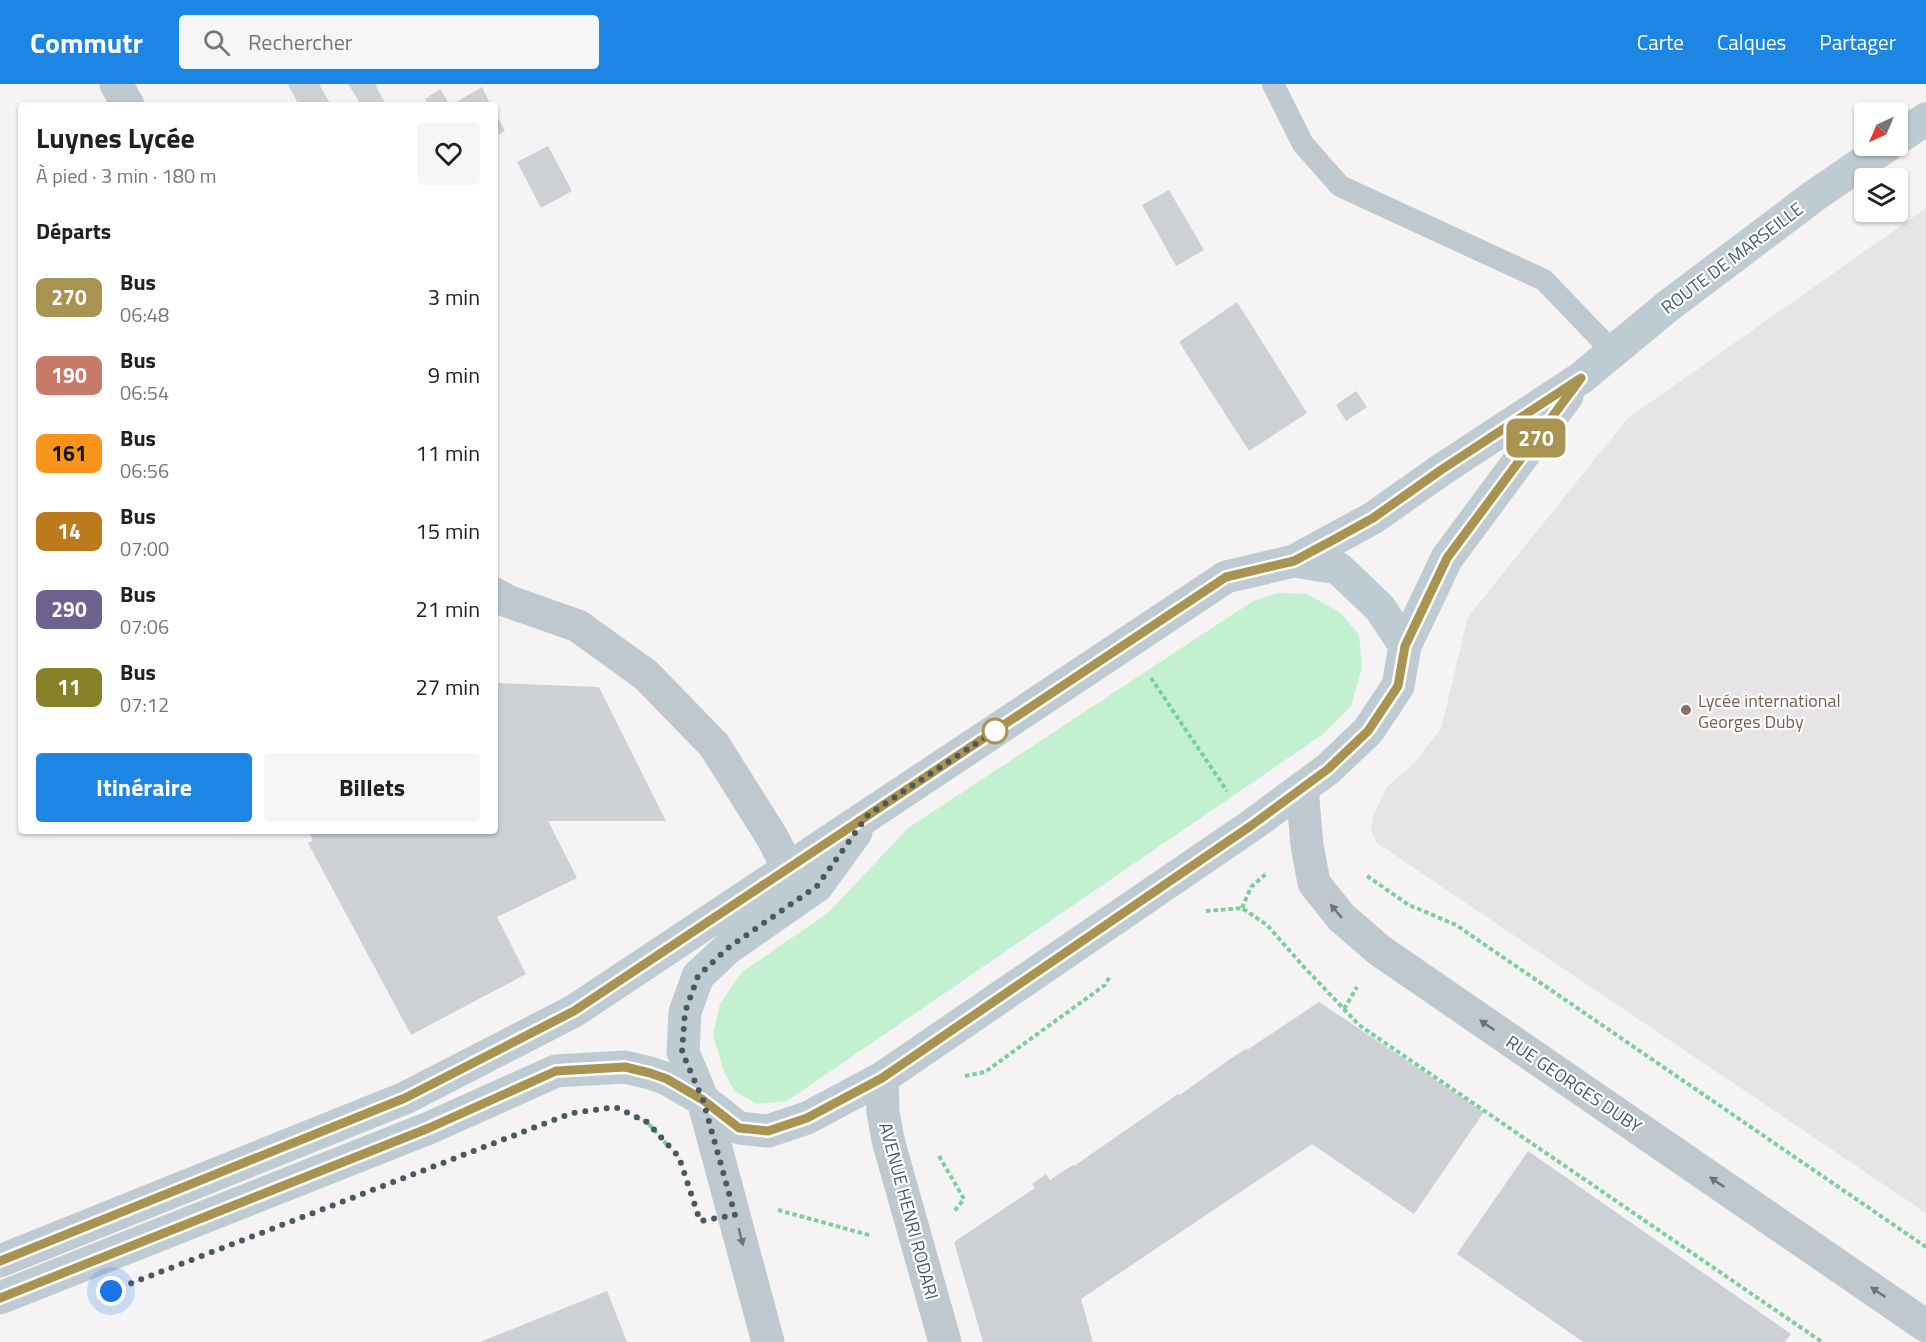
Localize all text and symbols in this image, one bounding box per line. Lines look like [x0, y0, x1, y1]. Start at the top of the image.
search box [179, 15, 599, 69]
text: Commutr [30, 21, 143, 64]
text: Rechercher [248, 25, 352, 59]
icon: search [200, 26, 233, 59]
text: Carte [1637, 26, 1684, 58]
text: Calques [1717, 26, 1786, 58]
text: Partager [1819, 26, 1896, 58]
north arrow [1854, 102, 1908, 156]
map controls [1854, 102, 1908, 222]
text: Luynes Lycée [36, 116, 195, 159]
button: heart [417, 122, 480, 185]
text: À pied · 3 min · 180 m [36, 160, 216, 191]
button: layers [1854, 168, 1908, 222]
street label: ROUTE DE MARSEILLE [1655, 196, 1809, 320]
text: Départs [36, 214, 111, 248]
text: Bus [120, 265, 156, 299]
text: 3 min [428, 280, 480, 314]
text: 270 [51, 281, 87, 313]
text: 06:48 [120, 299, 169, 330]
text: Bus [120, 343, 156, 377]
text: 9 min [428, 358, 480, 392]
text: 190 [51, 359, 87, 391]
text: 06:54 [120, 377, 169, 408]
line badge: 270 [1502, 418, 1570, 458]
text: Bus [120, 421, 156, 455]
text: 270 [1518, 422, 1554, 454]
text: 11 min [415, 436, 480, 470]
text: 161 [51, 437, 87, 469]
text: 06:56 [120, 455, 169, 486]
text: Bus [120, 499, 156, 533]
text: 15 min [415, 514, 480, 548]
text: 14 [57, 515, 81, 547]
text: 07:00 [120, 533, 169, 564]
text: Bus [120, 577, 156, 611]
text: 21 min [415, 592, 480, 626]
text: 290 [51, 593, 87, 625]
text: 07:06 [120, 611, 169, 642]
text: Bus [120, 655, 156, 689]
text: 27 min [415, 670, 480, 704]
text: 11 [57, 671, 81, 703]
place label: Lycée international Georges Duby [1698, 687, 1841, 735]
text: 07:12 [120, 689, 169, 720]
marker: Lycée international Georges Duby [1679, 703, 1693, 717]
unlabelled marker [982, 718, 1008, 744]
button: Itinéraire [36, 753, 252, 822]
button: Billets [264, 753, 480, 822]
one-way arrow [1330, 904, 1343, 919]
one-way arrow [1478, 1019, 1495, 1030]
street label: RUE GEORGES DUBY [1501, 1028, 1648, 1140]
street label: AVENUE HENRI RODARI [872, 1119, 946, 1303]
one-way arrow [1709, 1177, 1725, 1188]
one-way arrow [736, 1228, 746, 1246]
your location [96, 1276, 126, 1306]
one-way arrow [1869, 1287, 1886, 1298]

